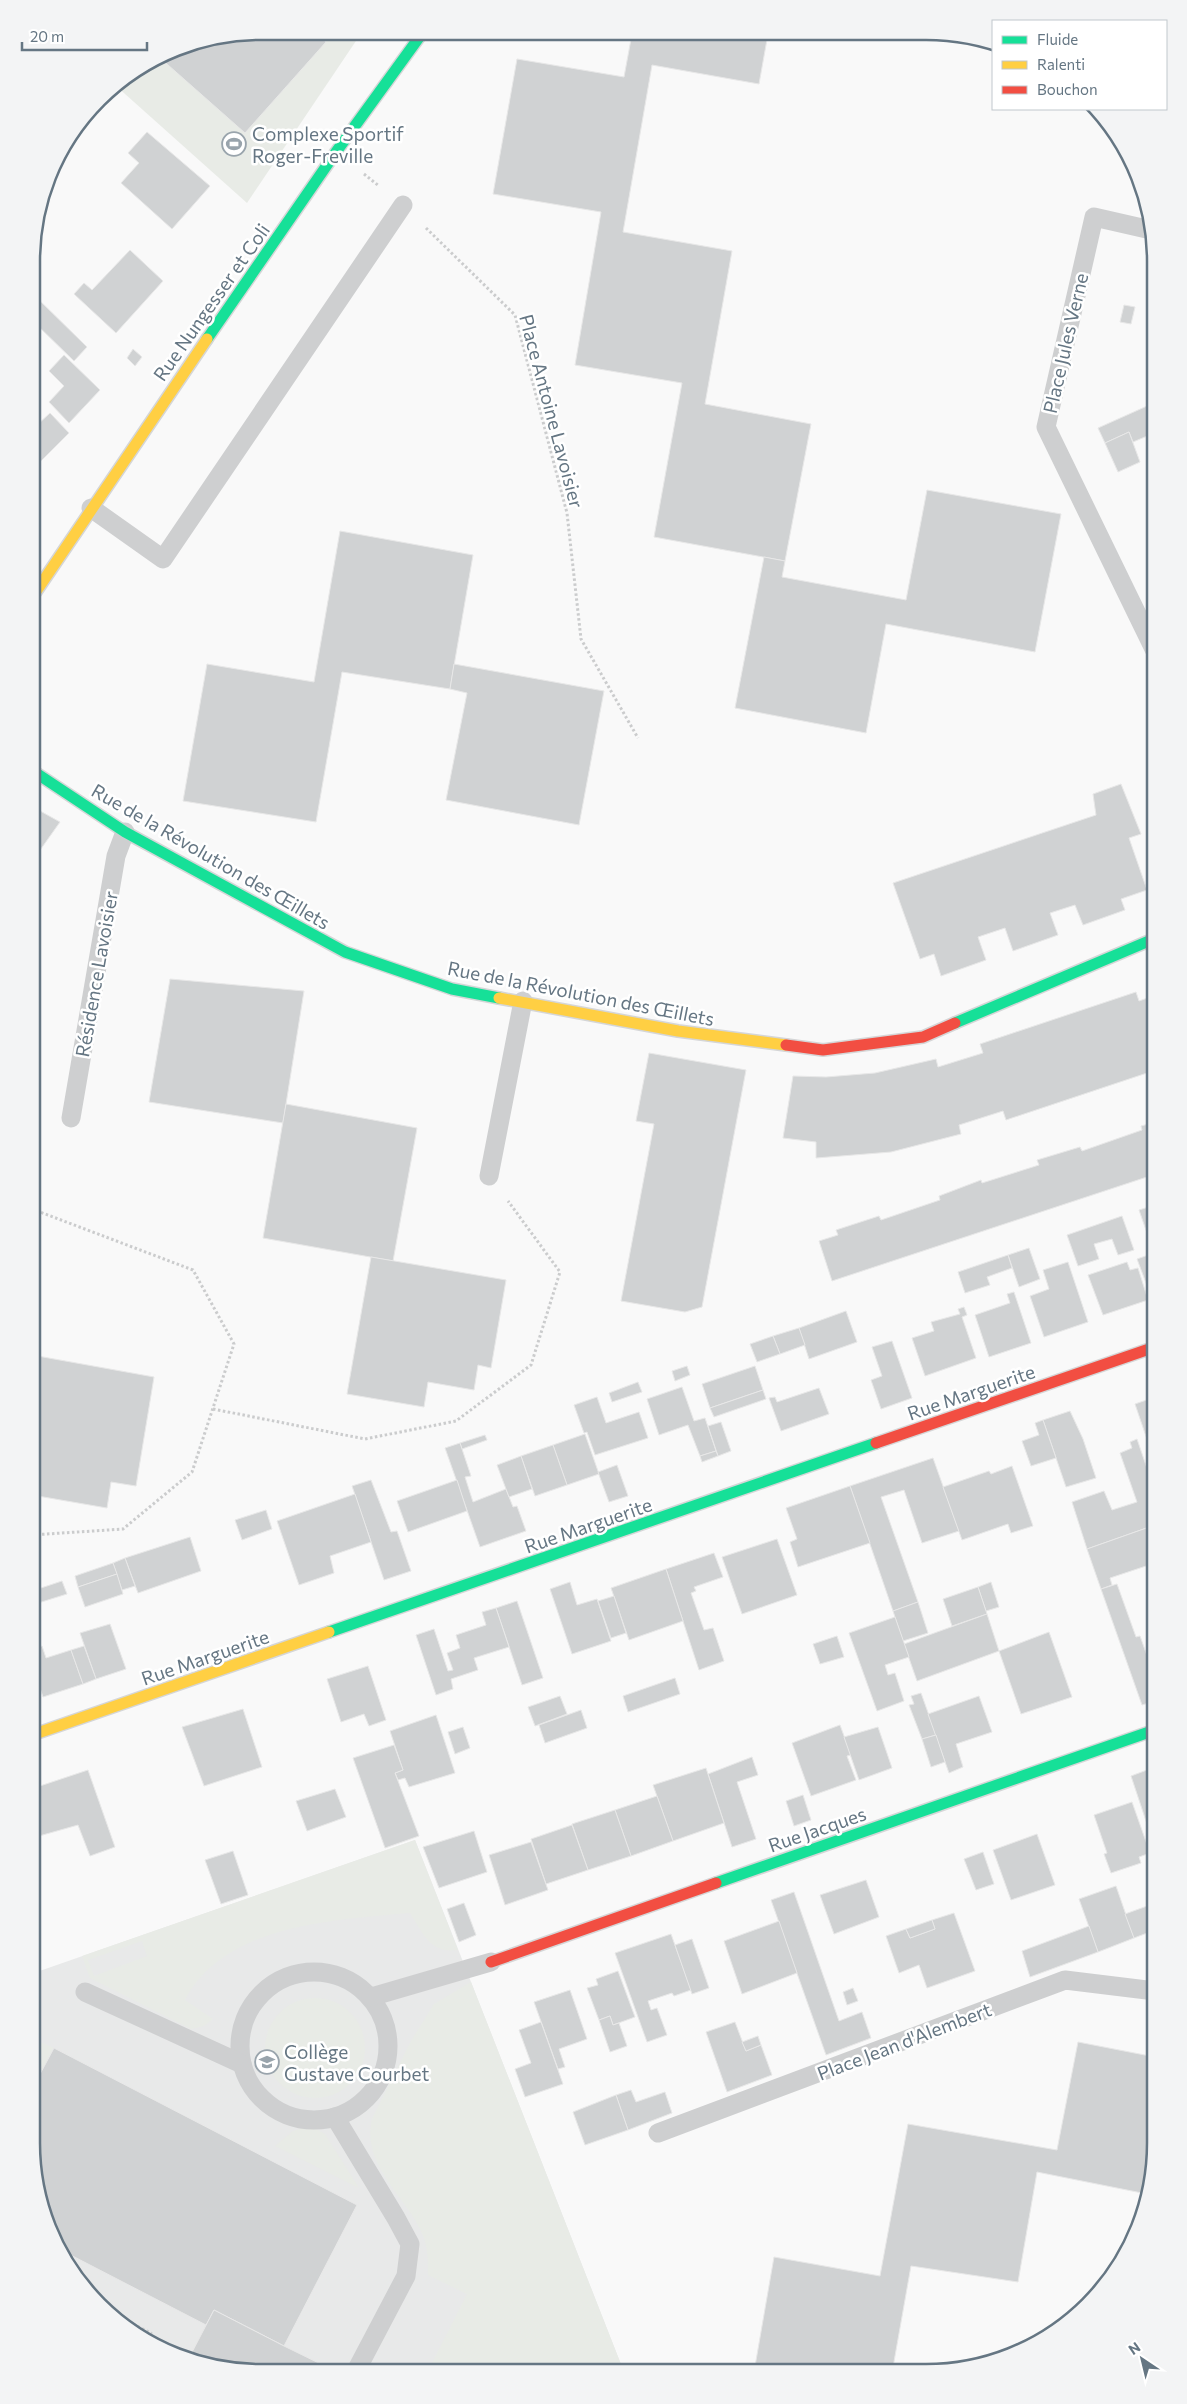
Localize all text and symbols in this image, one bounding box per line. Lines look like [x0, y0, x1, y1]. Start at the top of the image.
scale bar [22, 20, 148, 52]
legend [992, 20, 1167, 110]
text: 20 m [30, 27, 64, 45]
text: Fluide [1037, 30, 1078, 48]
text: Ralenti [1037, 55, 1085, 73]
text: Bouchon [1037, 80, 1098, 98]
place label: Complexe Sportif Roger-Freville [252, 122, 404, 167]
sports icon: Complexe Sportif Roger-Freville [221, 131, 247, 157]
street label: Rue Nungesser et Coli [148, 219, 274, 385]
street label: Place Jules Verne [1038, 271, 1092, 415]
street label: Place Antoine Lavoisier [515, 312, 589, 511]
street label: Rue de la Révolution des Œillets [88, 778, 334, 934]
street label: Résidence Lavoisier [70, 889, 122, 1059]
street label: Rue de la Révolution des Œillets [446, 956, 716, 1030]
street label: Rue Marguerite [904, 1359, 1038, 1425]
street label: Rue Marguerite [521, 1492, 655, 1558]
street label: Rue Marguerite [138, 1624, 272, 1690]
street label: Rue Jacques [765, 1801, 869, 1857]
street label: Place Jean d'Alembert [814, 1997, 995, 2085]
place label: Collège Gustave Courbet [284, 2040, 429, 2085]
school or university icon: Collège Gustave Courbet [254, 2049, 280, 2075]
north arrow [1117, 2334, 1167, 2384]
text: N [1125, 2338, 1143, 2358]

